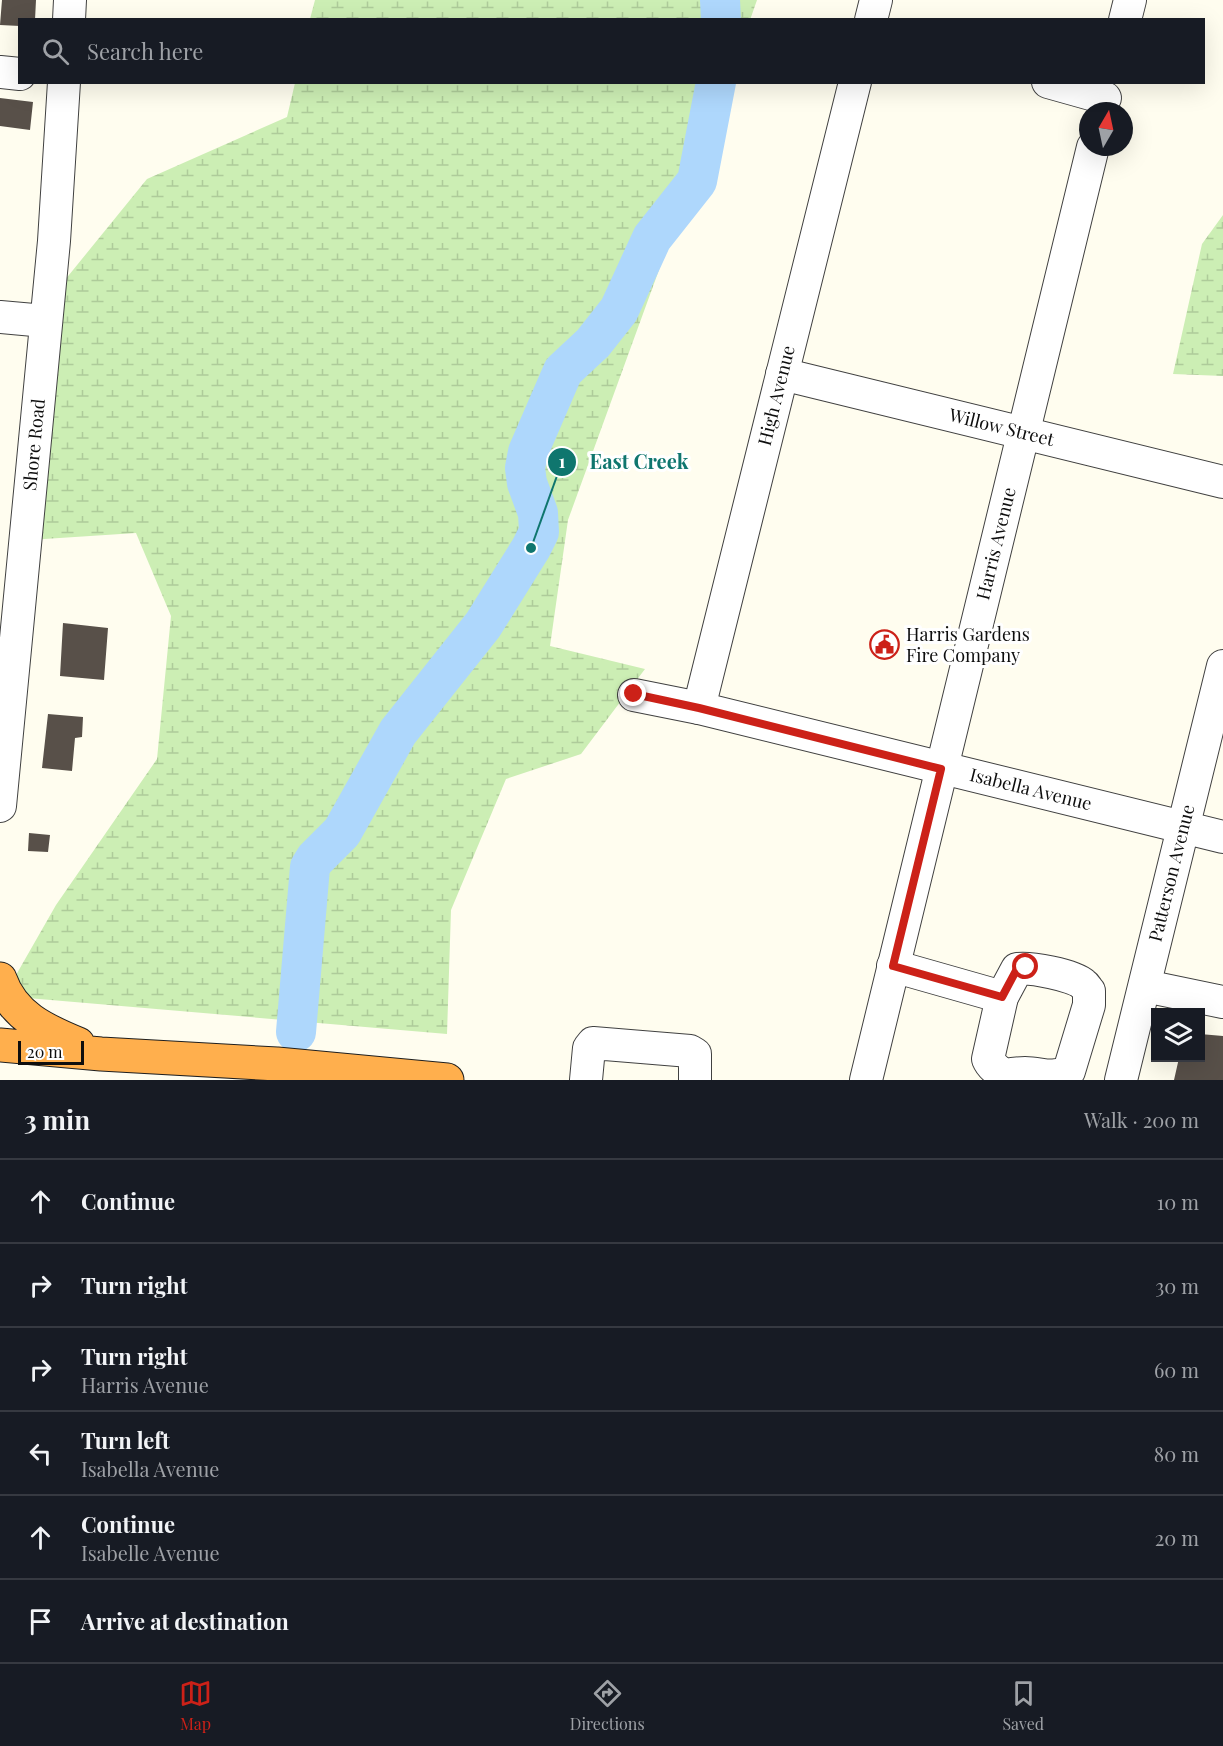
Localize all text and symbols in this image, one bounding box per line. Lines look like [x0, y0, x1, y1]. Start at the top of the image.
search box [18, 18, 1205, 84]
icon: search [39, 35, 72, 68]
text: Search here [87, 36, 203, 66]
north arrow [1079, 102, 1133, 156]
street label: High Avenue [752, 343, 800, 448]
street label: Shore Road [17, 397, 50, 492]
street label: Willow Street [946, 402, 1057, 451]
callout: East Creek [547, 443, 700, 481]
text: East Creek [590, 447, 689, 474]
text: 1 [559, 449, 566, 473]
street label: Harris Avenue [970, 485, 1021, 602]
place label: Harris Gardens Fire Company [906, 622, 1030, 667]
public building icon: Harris Gardens Fire Company [869, 629, 901, 661]
route end [620, 680, 646, 706]
street label: Isabella Avenue [968, 762, 1094, 815]
street label: Patterson Avenue [1143, 802, 1199, 944]
route start [1012, 953, 1038, 979]
map controls [1151, 1008, 1205, 1062]
button: layers [1151, 1008, 1205, 1062]
scale bar [18, 1038, 84, 1066]
text: 20 m [27, 1041, 62, 1062]
text: 3 min [24, 1102, 90, 1137]
text: Walk · 200 m [1084, 1106, 1199, 1133]
icon: ahead [24, 1185, 57, 1218]
text: Continue [81, 1186, 175, 1216]
text: 10 m [1157, 1188, 1199, 1215]
icon: right [24, 1269, 57, 1302]
text: Turn right [81, 1270, 187, 1300]
text: 30 m [1155, 1272, 1199, 1299]
text: Turn right [81, 1341, 187, 1371]
icon: right [24, 1353, 57, 1386]
text: 60 m [1154, 1356, 1199, 1383]
text: Harris Avenue [81, 1371, 209, 1398]
text: Turn left [81, 1425, 170, 1455]
icon: left [24, 1437, 57, 1470]
text: 80 m [1154, 1440, 1199, 1467]
text: Isabella Avenue [81, 1455, 219, 1482]
text: Continue [81, 1509, 175, 1539]
icon: ahead [24, 1521, 57, 1554]
text: 20 m [1155, 1524, 1199, 1551]
text: Isabelle Avenue [81, 1539, 220, 1566]
icon: arrive [24, 1605, 57, 1638]
text: Arrive at destination [81, 1606, 289, 1636]
tab: Map [179, 1677, 212, 1734]
tab: Directions [570, 1677, 645, 1734]
tab: Saved [1002, 1677, 1044, 1734]

